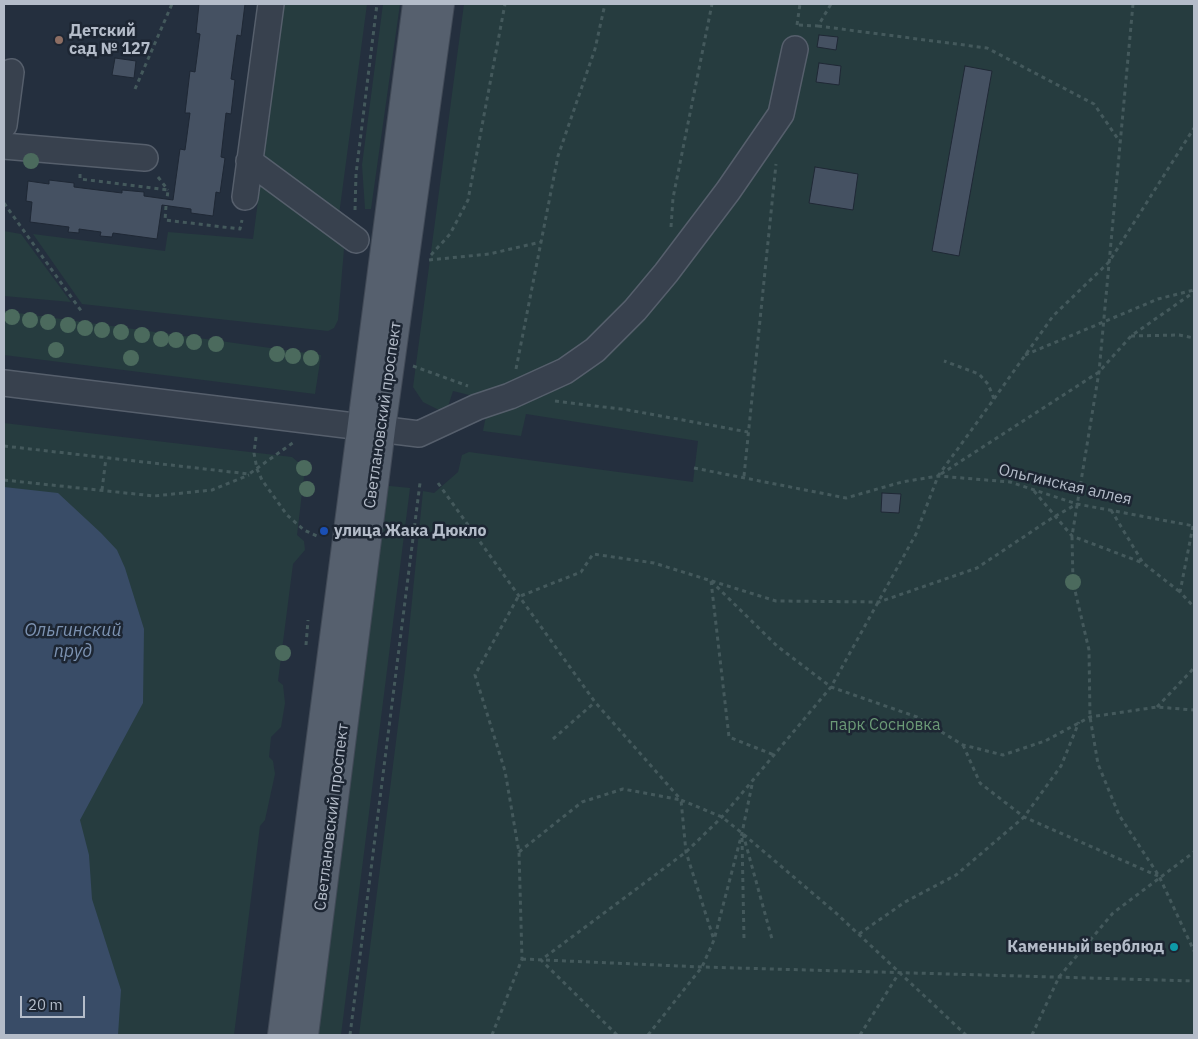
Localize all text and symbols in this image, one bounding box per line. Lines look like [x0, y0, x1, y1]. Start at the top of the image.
place label: Детский сад № 127 [69, 21, 150, 59]
marker: Детский сад № 127 [53, 34, 65, 46]
street label: Светлановский проспект [360, 320, 406, 510]
street label: Ольгинская аллея [997, 460, 1133, 510]
place label: улица Жака Дюкло [334, 521, 487, 541]
marker: улица Жака Дюкло [318, 525, 330, 537]
water label: Ольгинский пруд [24, 620, 122, 662]
park label: парк Сосновка [830, 715, 940, 735]
street label: Светлановский проспект [311, 722, 353, 912]
place label: Каменный верблюд [1007, 937, 1164, 957]
marker: Каменный верблюд [1168, 941, 1180, 953]
scale bar [22, 986, 88, 1018]
text: 20 m [28, 995, 63, 1014]

